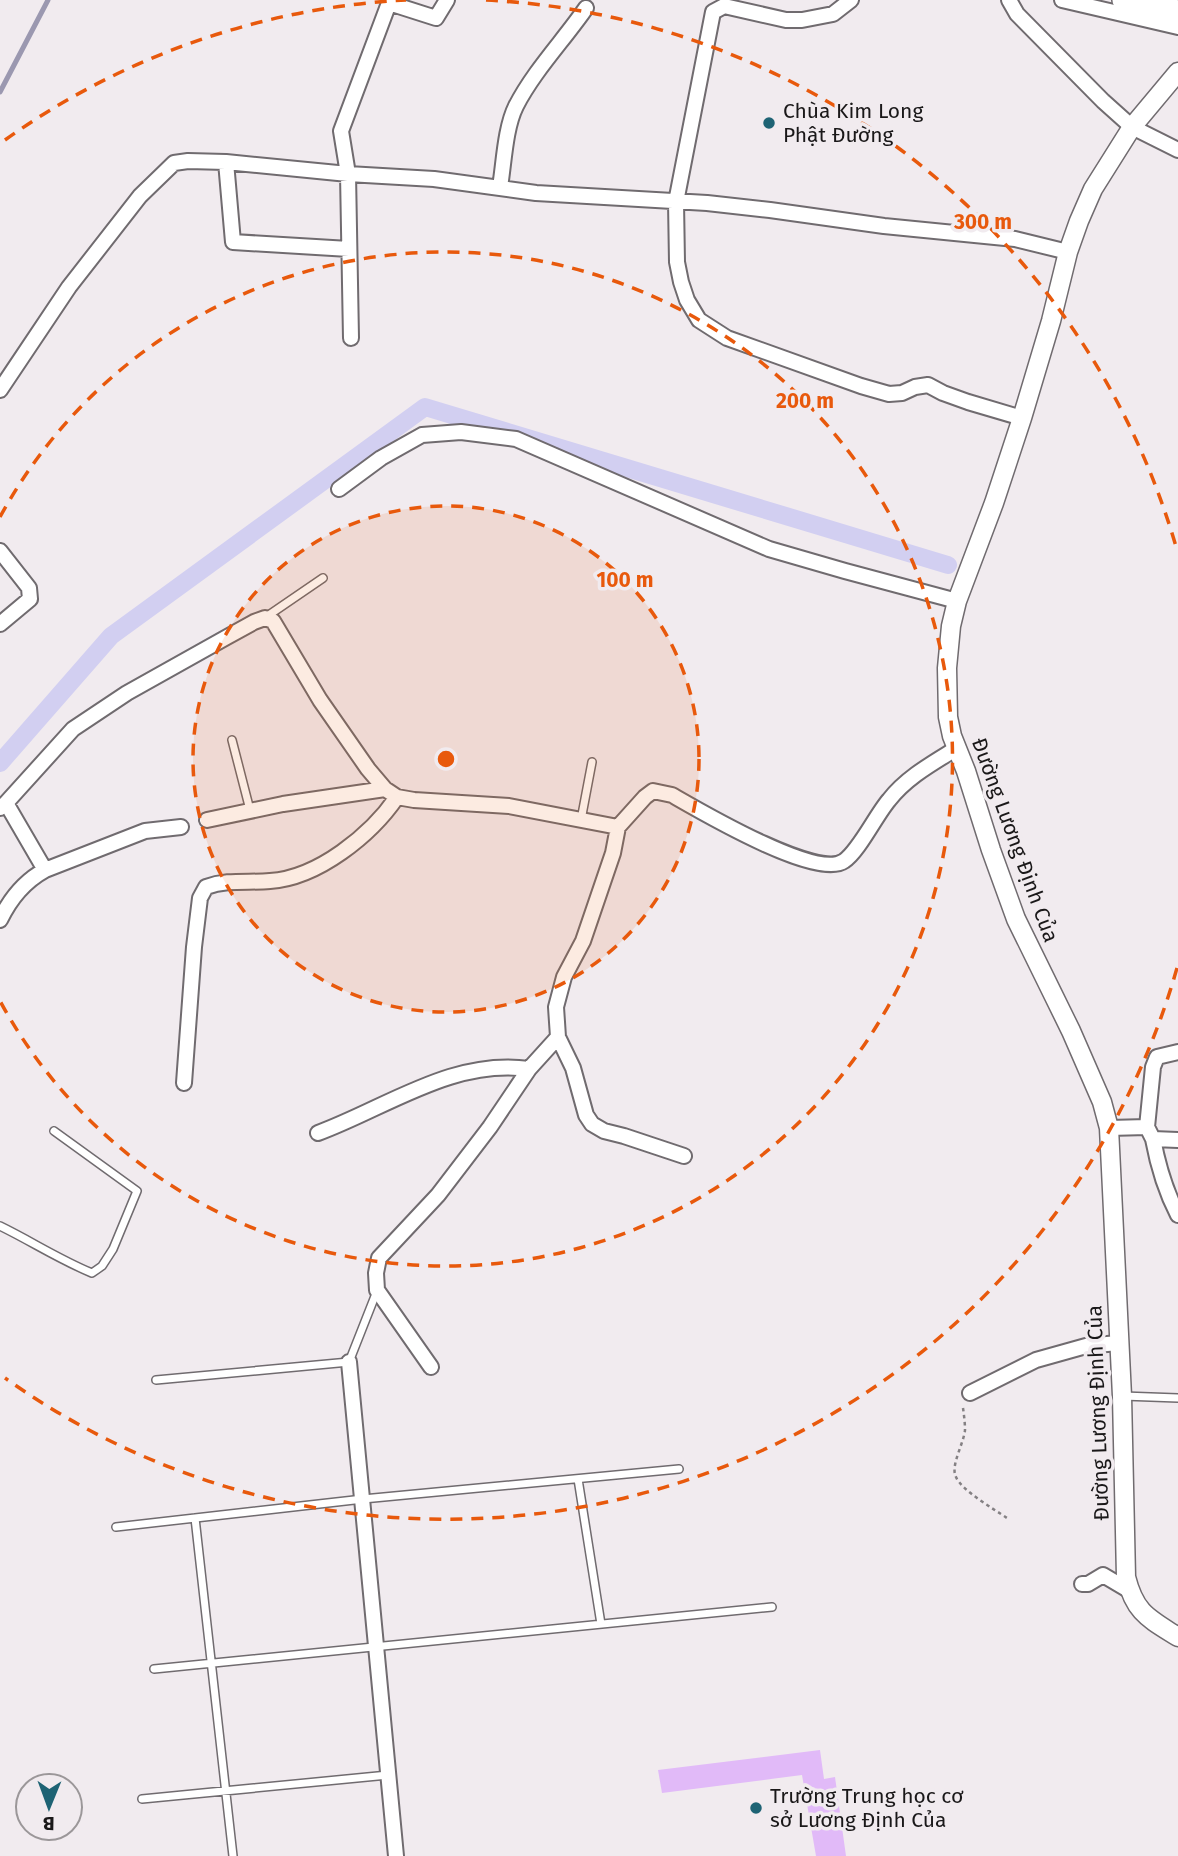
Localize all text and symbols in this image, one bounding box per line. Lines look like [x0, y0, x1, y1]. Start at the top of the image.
place label: Chùa Kim Long Phật Đường [783, 98, 923, 148]
marker: Chùa Kim Long Phật Đường [761, 115, 777, 131]
text: 300 m [953, 209, 1012, 235]
text: 200 m [776, 388, 834, 414]
text: 100 m [596, 567, 654, 593]
street label: Đường Lương Định Của [966, 734, 1064, 946]
centre of rings [434, 747, 458, 771]
street label: Đường Lương Định Của [1081, 1305, 1115, 1521]
north arrow [14, 1772, 84, 1842]
place label: Trường Trung học cơ sở Lương Định Của [770, 1783, 964, 1833]
marker: Trường Trung học cơ sở Lương Định Của [748, 1800, 764, 1816]
text: B [42, 1812, 55, 1835]

